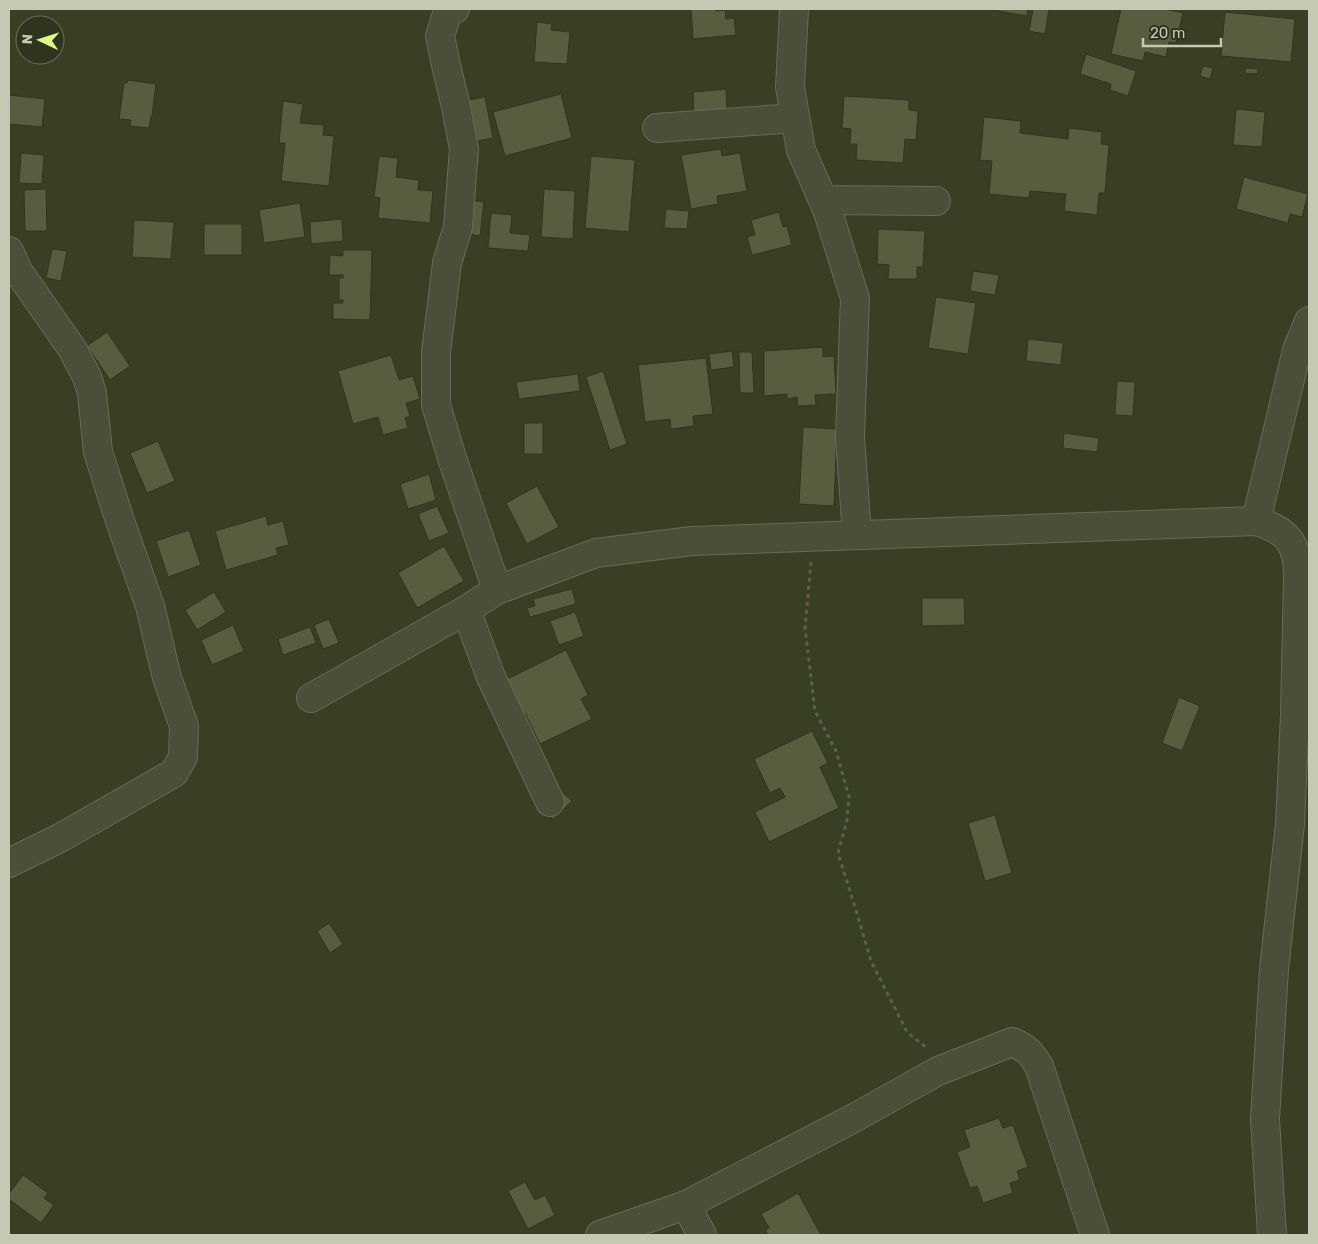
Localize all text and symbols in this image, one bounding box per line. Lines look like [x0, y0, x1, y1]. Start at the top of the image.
north arrow [15, 15, 65, 65]
scale bar [1143, 15, 1220, 47]
text: 20 m [1150, 24, 1185, 42]
text: N [19, 34, 36, 45]

